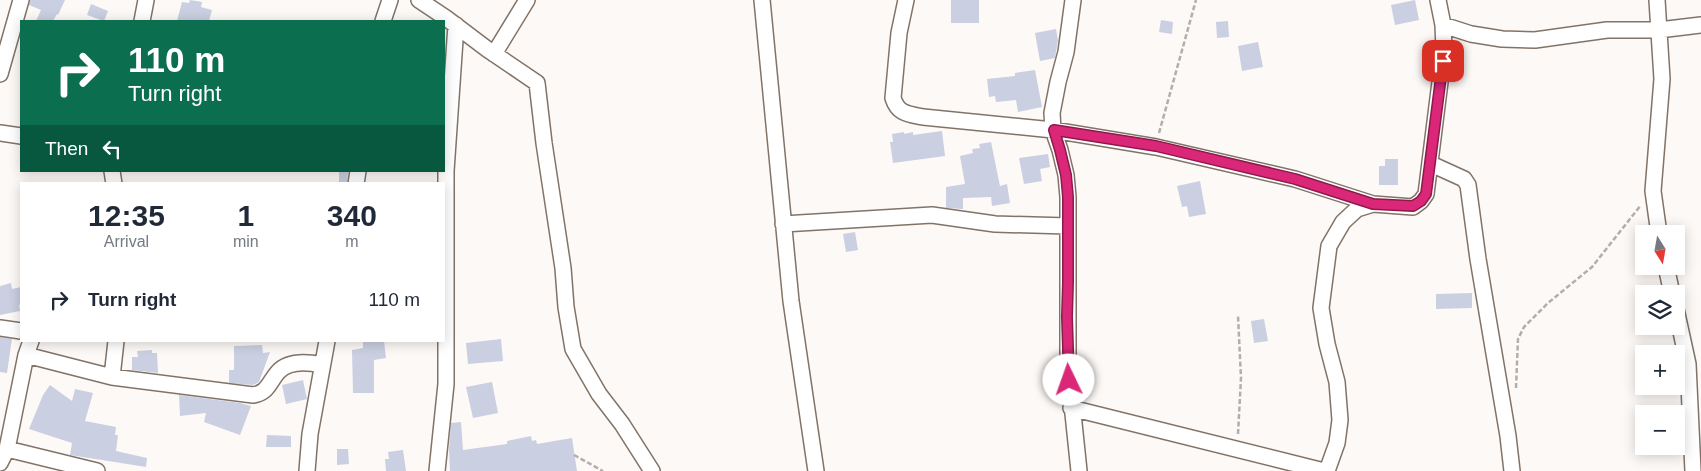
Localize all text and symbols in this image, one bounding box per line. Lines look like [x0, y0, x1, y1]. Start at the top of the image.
icon: right [45, 40, 110, 105]
text: 110 m [128, 40, 225, 79]
pin [1422, 40, 1464, 82]
icon: arrive [1429, 47, 1457, 75]
text: Turn right [128, 81, 221, 106]
icon: left [98, 135, 126, 163]
text: Then [45, 138, 88, 159]
text: 12:35 [88, 199, 165, 232]
text: 1 [237, 199, 254, 232]
text: 340 [327, 199, 377, 232]
north arrow [1635, 225, 1685, 275]
map controls [1635, 225, 1685, 455]
text: Arrival [104, 233, 149, 250]
text: min [233, 233, 259, 250]
text: m [345, 233, 358, 250]
button: layers [1635, 285, 1685, 335]
icon: right [45, 286, 73, 314]
text: Turn right [88, 289, 176, 310]
text: 110 m [369, 289, 420, 310]
button: + [1635, 345, 1685, 395]
position arrow [1042, 353, 1094, 405]
button: − [1635, 405, 1685, 455]

